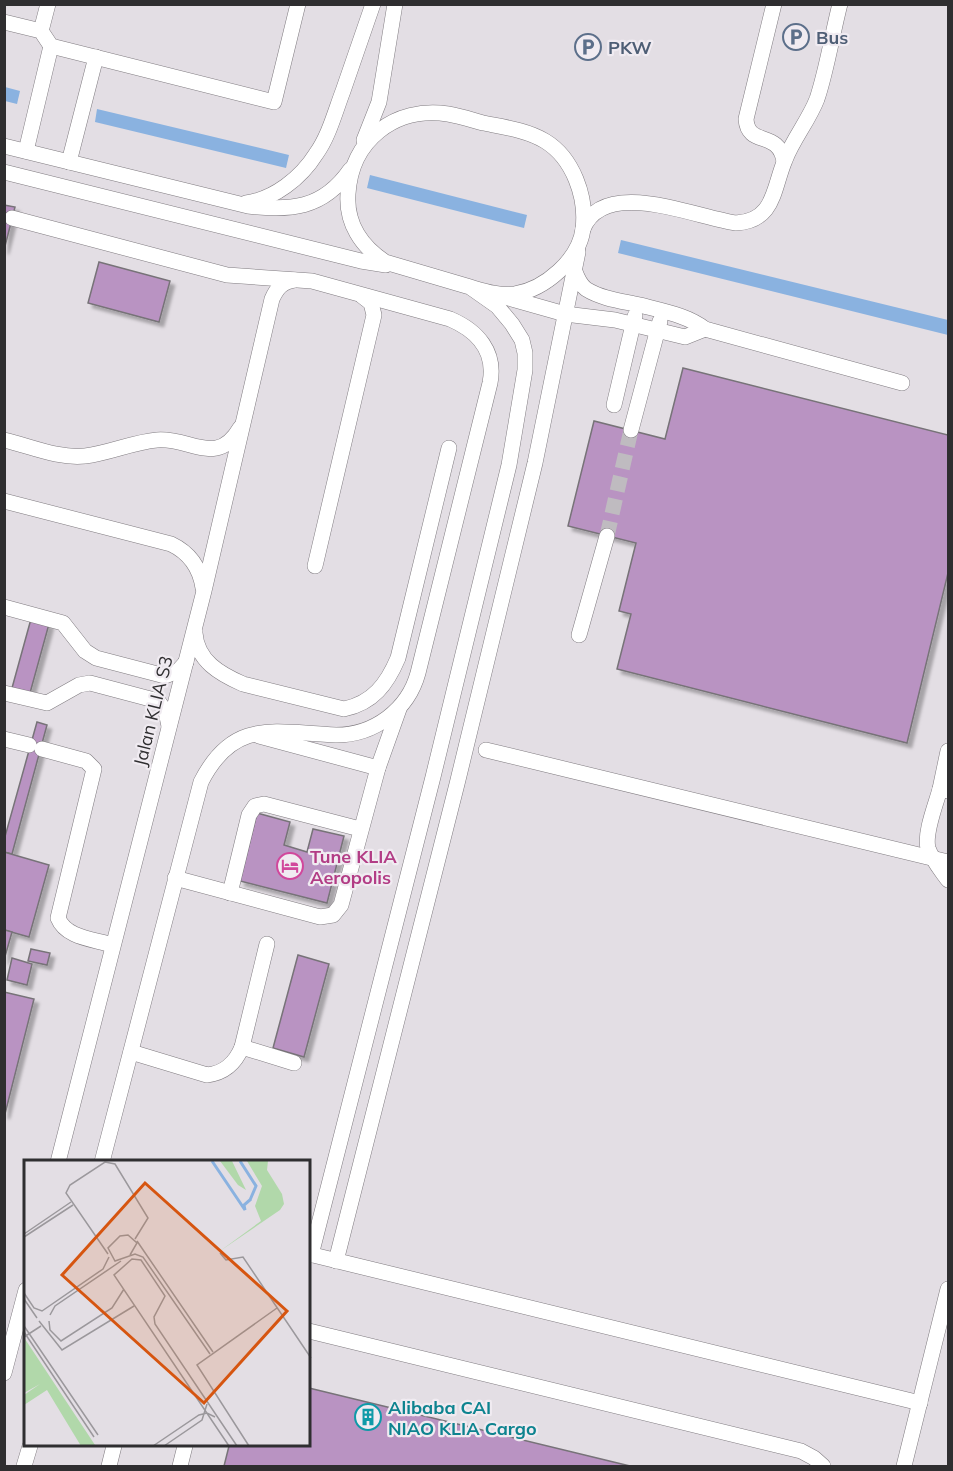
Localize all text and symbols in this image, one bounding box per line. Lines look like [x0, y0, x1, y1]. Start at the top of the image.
parking icon: Bus [781, 22, 811, 52]
place label: Bus [816, 26, 848, 49]
parking icon: PKW [573, 32, 603, 62]
place label: PKW [608, 36, 652, 59]
street label: Jalan KLIA S3 [128, 653, 178, 769]
place label: Tune KLIA Aeropolis [310, 845, 397, 889]
hotel icon: Tune KLIA Aeropolis [275, 851, 305, 881]
inset map [24, 1160, 310, 1447]
place label: Alibaba CAI NIAO KLIA Cargo [388, 1396, 537, 1440]
building icon: Alibaba CAI NIAO KLIA Cargo [353, 1402, 383, 1432]

